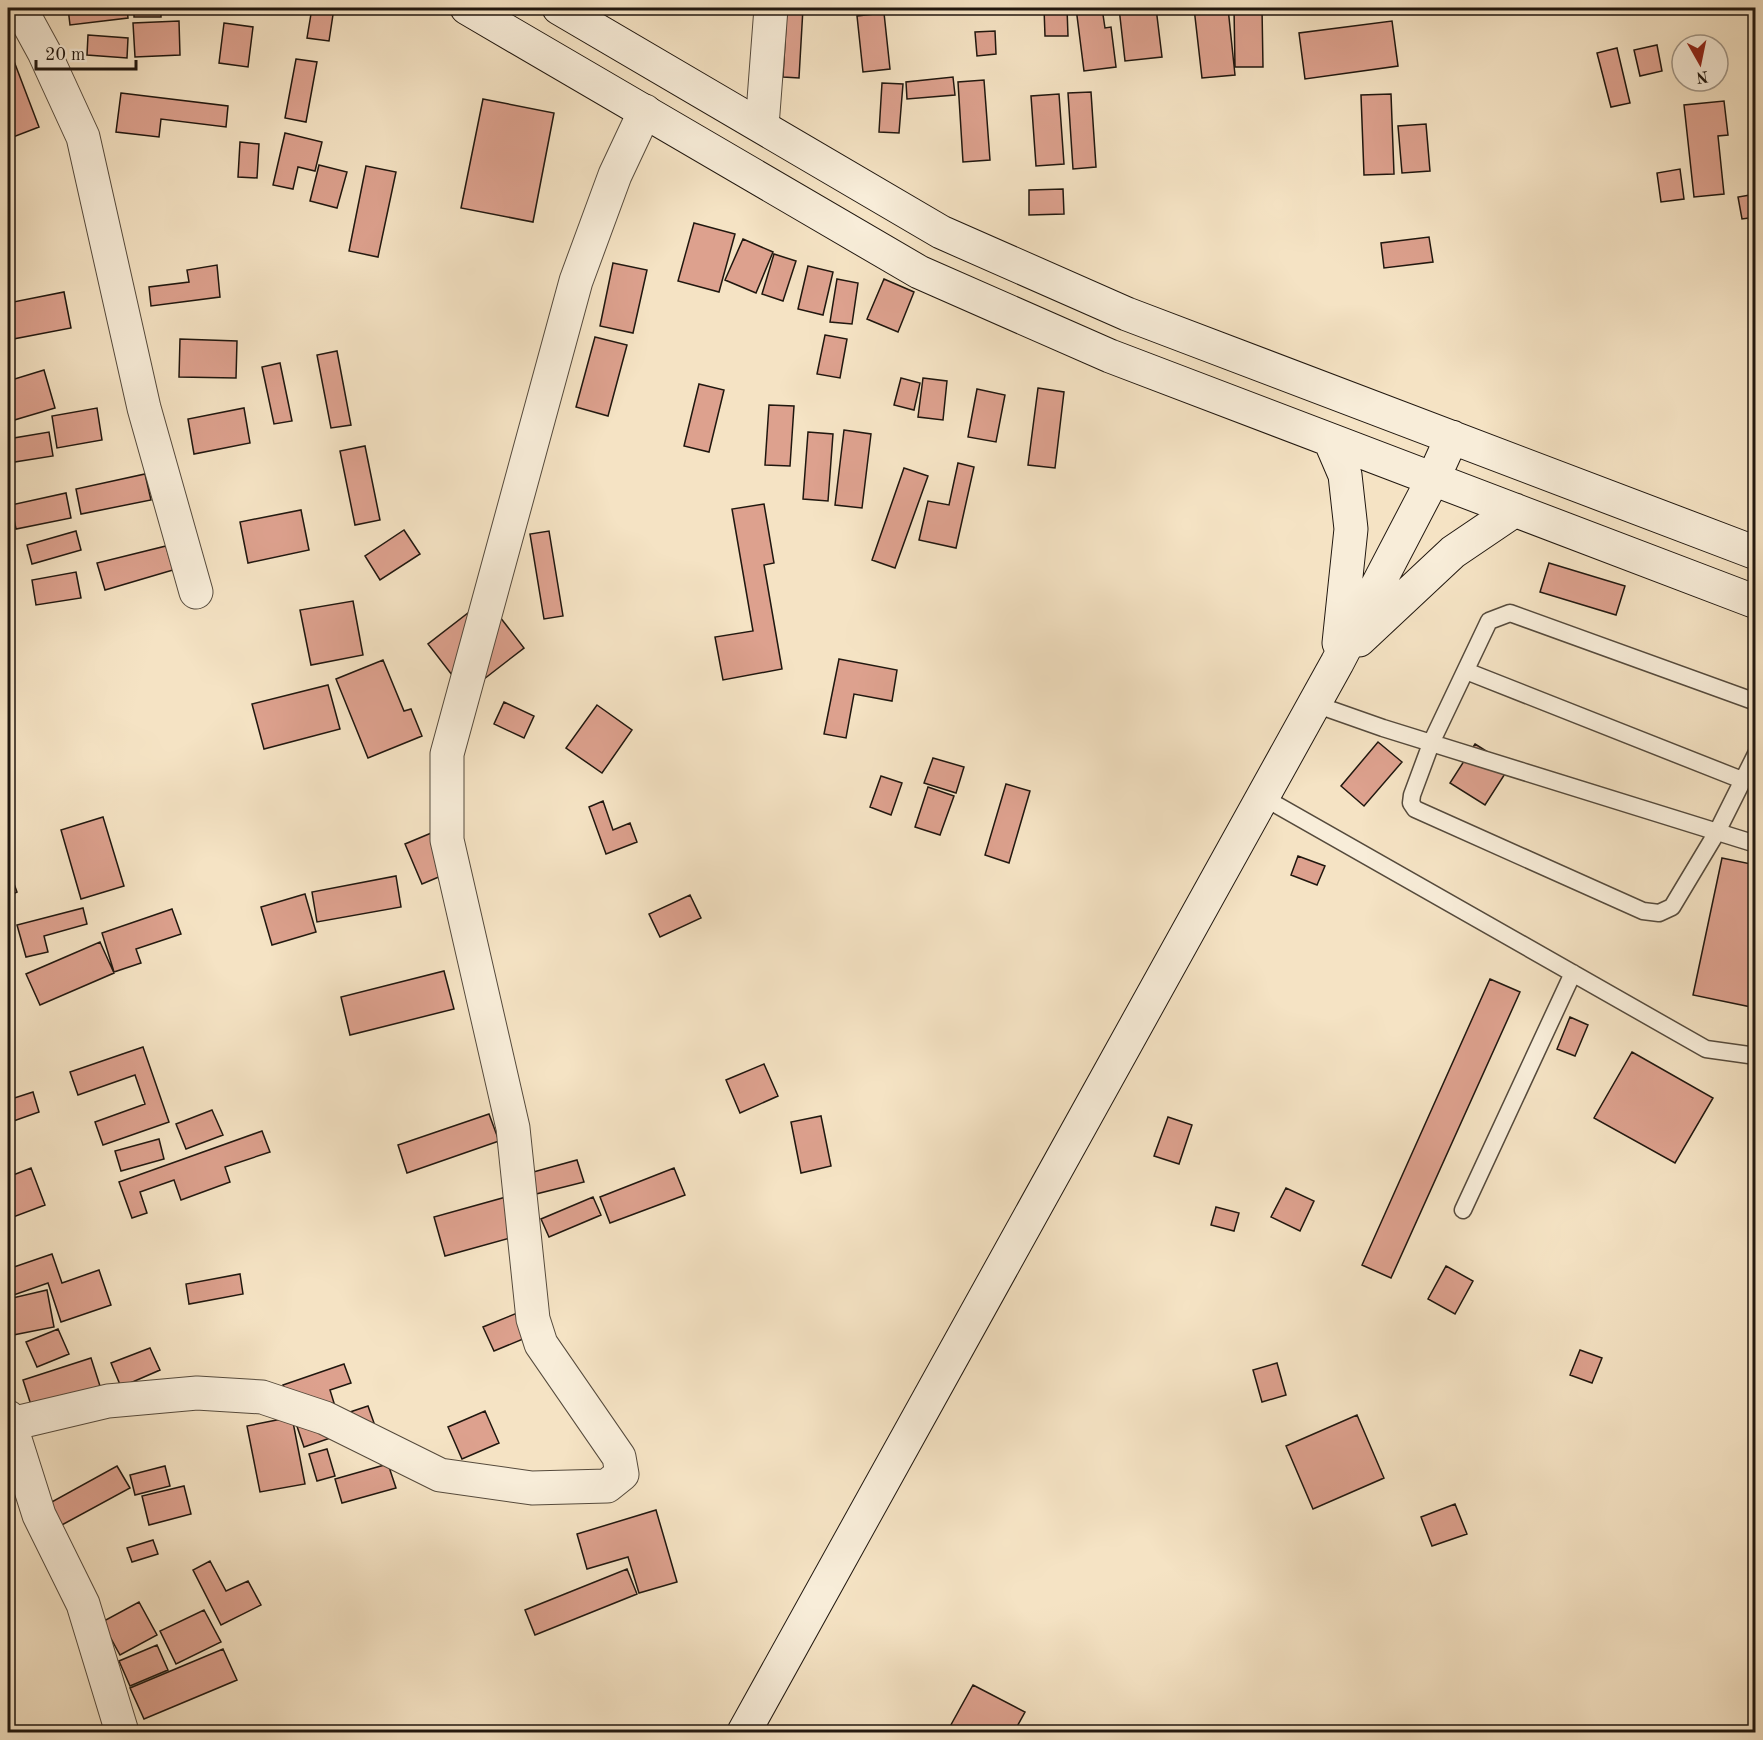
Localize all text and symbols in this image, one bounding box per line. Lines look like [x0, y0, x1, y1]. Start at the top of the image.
scale bar [36, 33, 136, 71]
north arrow [1670, 33, 1730, 93]
text: 20 m [45, 46, 85, 64]
text: N [1694, 67, 1709, 85]

